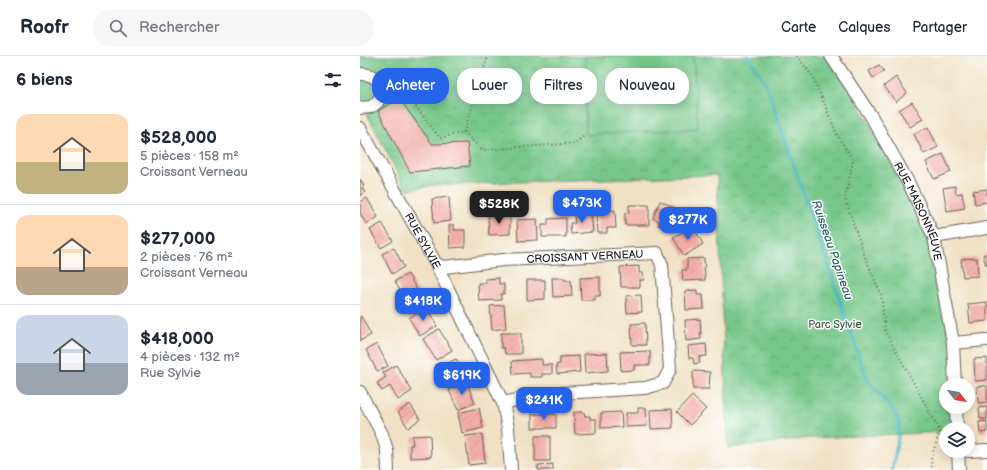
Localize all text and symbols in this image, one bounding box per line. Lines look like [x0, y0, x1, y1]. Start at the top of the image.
search box [93, 10, 373, 46]
text: Roofr [20, 16, 69, 39]
icon: search [107, 17, 129, 39]
text: Rechercher [139, 18, 219, 37]
text: Carte [781, 19, 816, 36]
text: Calques [838, 19, 890, 36]
text: Partager [912, 19, 967, 36]
chip: Acheter [372, 68, 449, 104]
chip: Louer [457, 68, 522, 104]
chip: Filtres [530, 68, 597, 104]
chip: Nouveau [605, 68, 689, 104]
icon: filters [322, 69, 344, 91]
text: 6 biens [16, 70, 73, 90]
text: $528,000 [140, 128, 217, 148]
icon: home [48, 130, 96, 178]
text: 5 pièces · 158 m² [140, 148, 239, 164]
street label: RUE MAISONNEUVE [891, 160, 945, 262]
text: Croissant Verneau [140, 164, 248, 180]
pin: $473K [554, 190, 610, 224]
pin: $528K [471, 191, 527, 225]
text: $473K [562, 195, 602, 211]
text: $528K [479, 196, 519, 212]
water label: Ruisseau Papineau [808, 198, 856, 302]
pin: $277K [660, 207, 716, 241]
street label: RUE SYLVIE [402, 210, 444, 271]
text: $277K [668, 212, 708, 228]
text: $277,000 [140, 229, 215, 249]
icon: home [48, 231, 96, 279]
street label: CROISSANT VERNEAU [526, 247, 644, 265]
text: 2 pièces · 76 m² [140, 249, 233, 265]
text: Croissant Verneau [140, 265, 248, 281]
pin: $418K [395, 288, 451, 322]
text: $418K [404, 293, 442, 309]
park label: Parc Sylvie [808, 318, 862, 331]
text: $418,000 [140, 329, 214, 349]
icon: home [48, 331, 96, 379]
text: 4 pièces · 132 m² [140, 349, 240, 365]
pin: $619K [434, 362, 490, 396]
text: Rue Sylvie [140, 365, 201, 381]
text: $619K [443, 367, 481, 383]
north arrow [939, 378, 975, 414]
map controls [939, 378, 975, 458]
pin: $241K [516, 387, 572, 421]
text: $241K [525, 392, 563, 408]
button: layers [939, 422, 975, 458]

